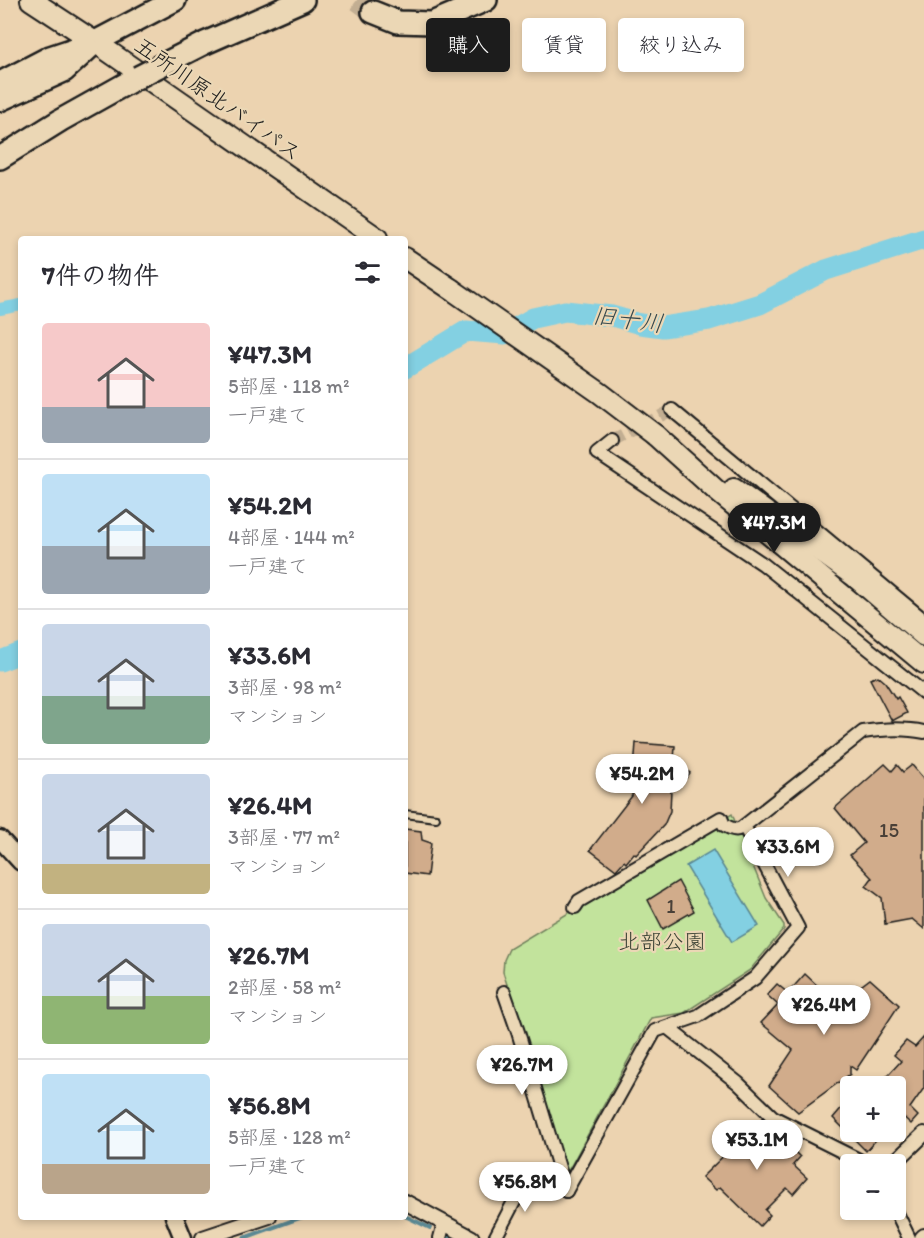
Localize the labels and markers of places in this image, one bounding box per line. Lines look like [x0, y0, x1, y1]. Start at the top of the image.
pin: ¥47.3M [725, 503, 823, 554]
pin: ¥54.2M [593, 754, 691, 805]
pin: ¥33.6M [739, 827, 837, 878]
pin: ¥26.4M [775, 985, 873, 1036]
pin: ¥26.7M [473, 1045, 571, 1096]
pin: ¥53.1M [708, 1120, 806, 1171]
pin: ¥56.8M [476, 1162, 574, 1213]

